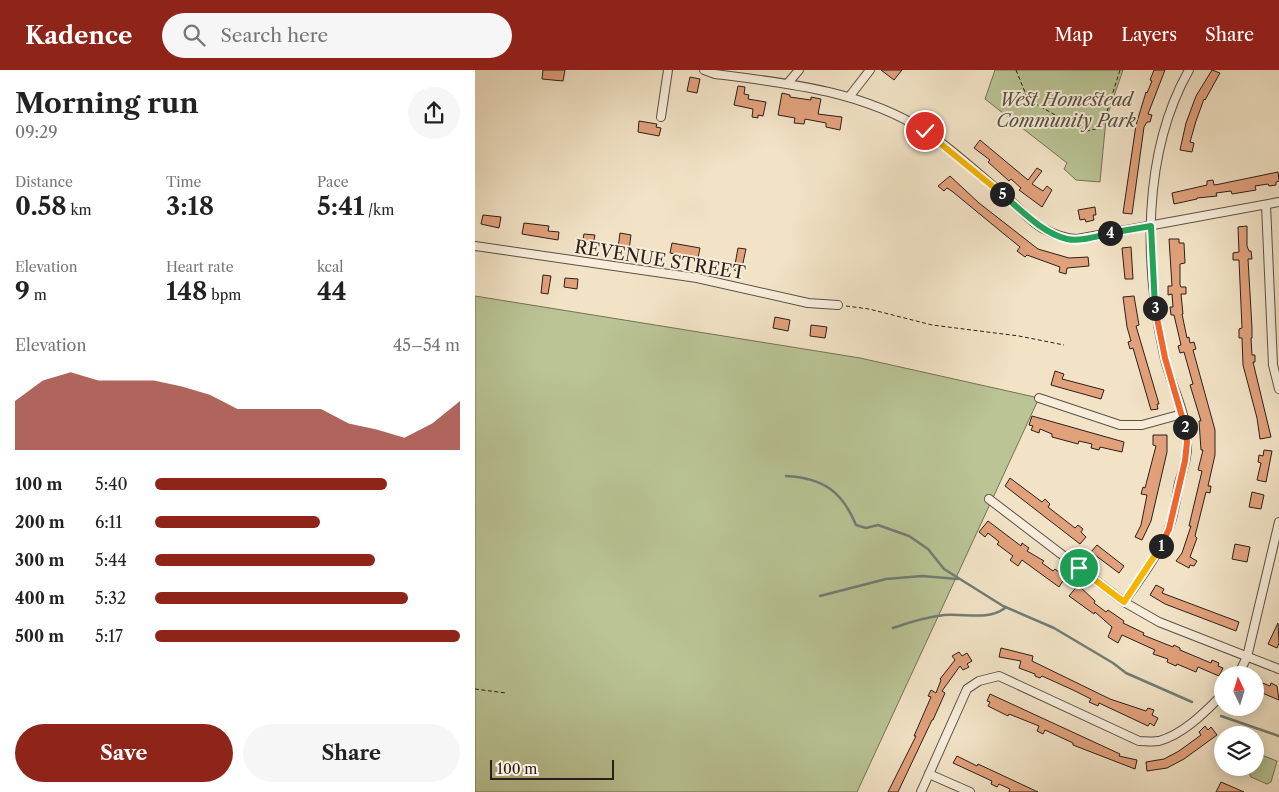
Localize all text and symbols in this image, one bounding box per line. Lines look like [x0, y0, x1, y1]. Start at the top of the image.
search box [162, 13, 512, 58]
text: Kadence [25, 21, 132, 50]
icon: search [180, 21, 208, 49]
text: Search here [220, 24, 328, 47]
text: Map [1055, 24, 1093, 46]
text: Layers [1121, 24, 1177, 46]
text: Share [1205, 24, 1254, 46]
text: Morning run [15, 86, 199, 120]
button: share [408, 87, 460, 139]
park label: West Homestead Community Park [996, 89, 1136, 132]
pin [904, 110, 946, 152]
icon: check [911, 117, 939, 145]
text: 09:29 [15, 122, 58, 142]
text: Distance [15, 173, 73, 191]
text: Time [166, 173, 201, 191]
text: Pace [317, 173, 349, 191]
pin: 5 [989, 182, 1015, 206]
text: 5 [999, 185, 1006, 203]
text: 0.58 [15, 191, 67, 222]
text: 3:18 [166, 191, 214, 222]
text: 5:41 [317, 191, 364, 222]
text: km [67, 201, 92, 219]
text: /km [364, 201, 394, 219]
pin: 4 [1097, 220, 1123, 246]
text: 4 [1106, 224, 1115, 242]
street label: REVENUE STREET [573, 236, 747, 284]
text: Elevation [15, 258, 78, 276]
text: Heart rate [166, 258, 233, 276]
text: kcal [317, 258, 343, 276]
text: 9 [15, 276, 30, 307]
text: 148 [166, 276, 207, 307]
text: 44 [317, 276, 347, 307]
text: m [30, 286, 47, 304]
text: bpm [207, 286, 241, 304]
pin: 3 [1143, 296, 1167, 320]
text: 3 [1152, 299, 1159, 317]
text: Elevation [15, 335, 86, 355]
text: 45–54 m [393, 335, 460, 355]
pin: 2 [1173, 414, 1197, 440]
text: 2 [1181, 418, 1190, 436]
text: 100 m [15, 474, 62, 494]
text: 5:40 [95, 474, 128, 494]
text: 200 m [15, 512, 65, 532]
text: 6:11 [95, 512, 122, 532]
pin: 1 [1149, 534, 1173, 558]
text: 1 [1158, 537, 1165, 555]
pin [1058, 547, 1100, 589]
text: 300 m [15, 550, 64, 570]
text: 5:44 [95, 550, 127, 570]
icon: arrive [1065, 554, 1093, 582]
text: 400 m [15, 588, 65, 608]
text: 5:32 [95, 588, 126, 608]
text: 500 m [15, 626, 64, 646]
text: 5:17 [95, 626, 123, 646]
north arrow [1214, 666, 1264, 716]
map controls [1214, 666, 1264, 776]
button: Save [15, 724, 233, 782]
button: Share [243, 724, 460, 782]
button: layers [1214, 726, 1264, 776]
scale bar [490, 757, 614, 780]
text: 100 m [497, 760, 537, 778]

